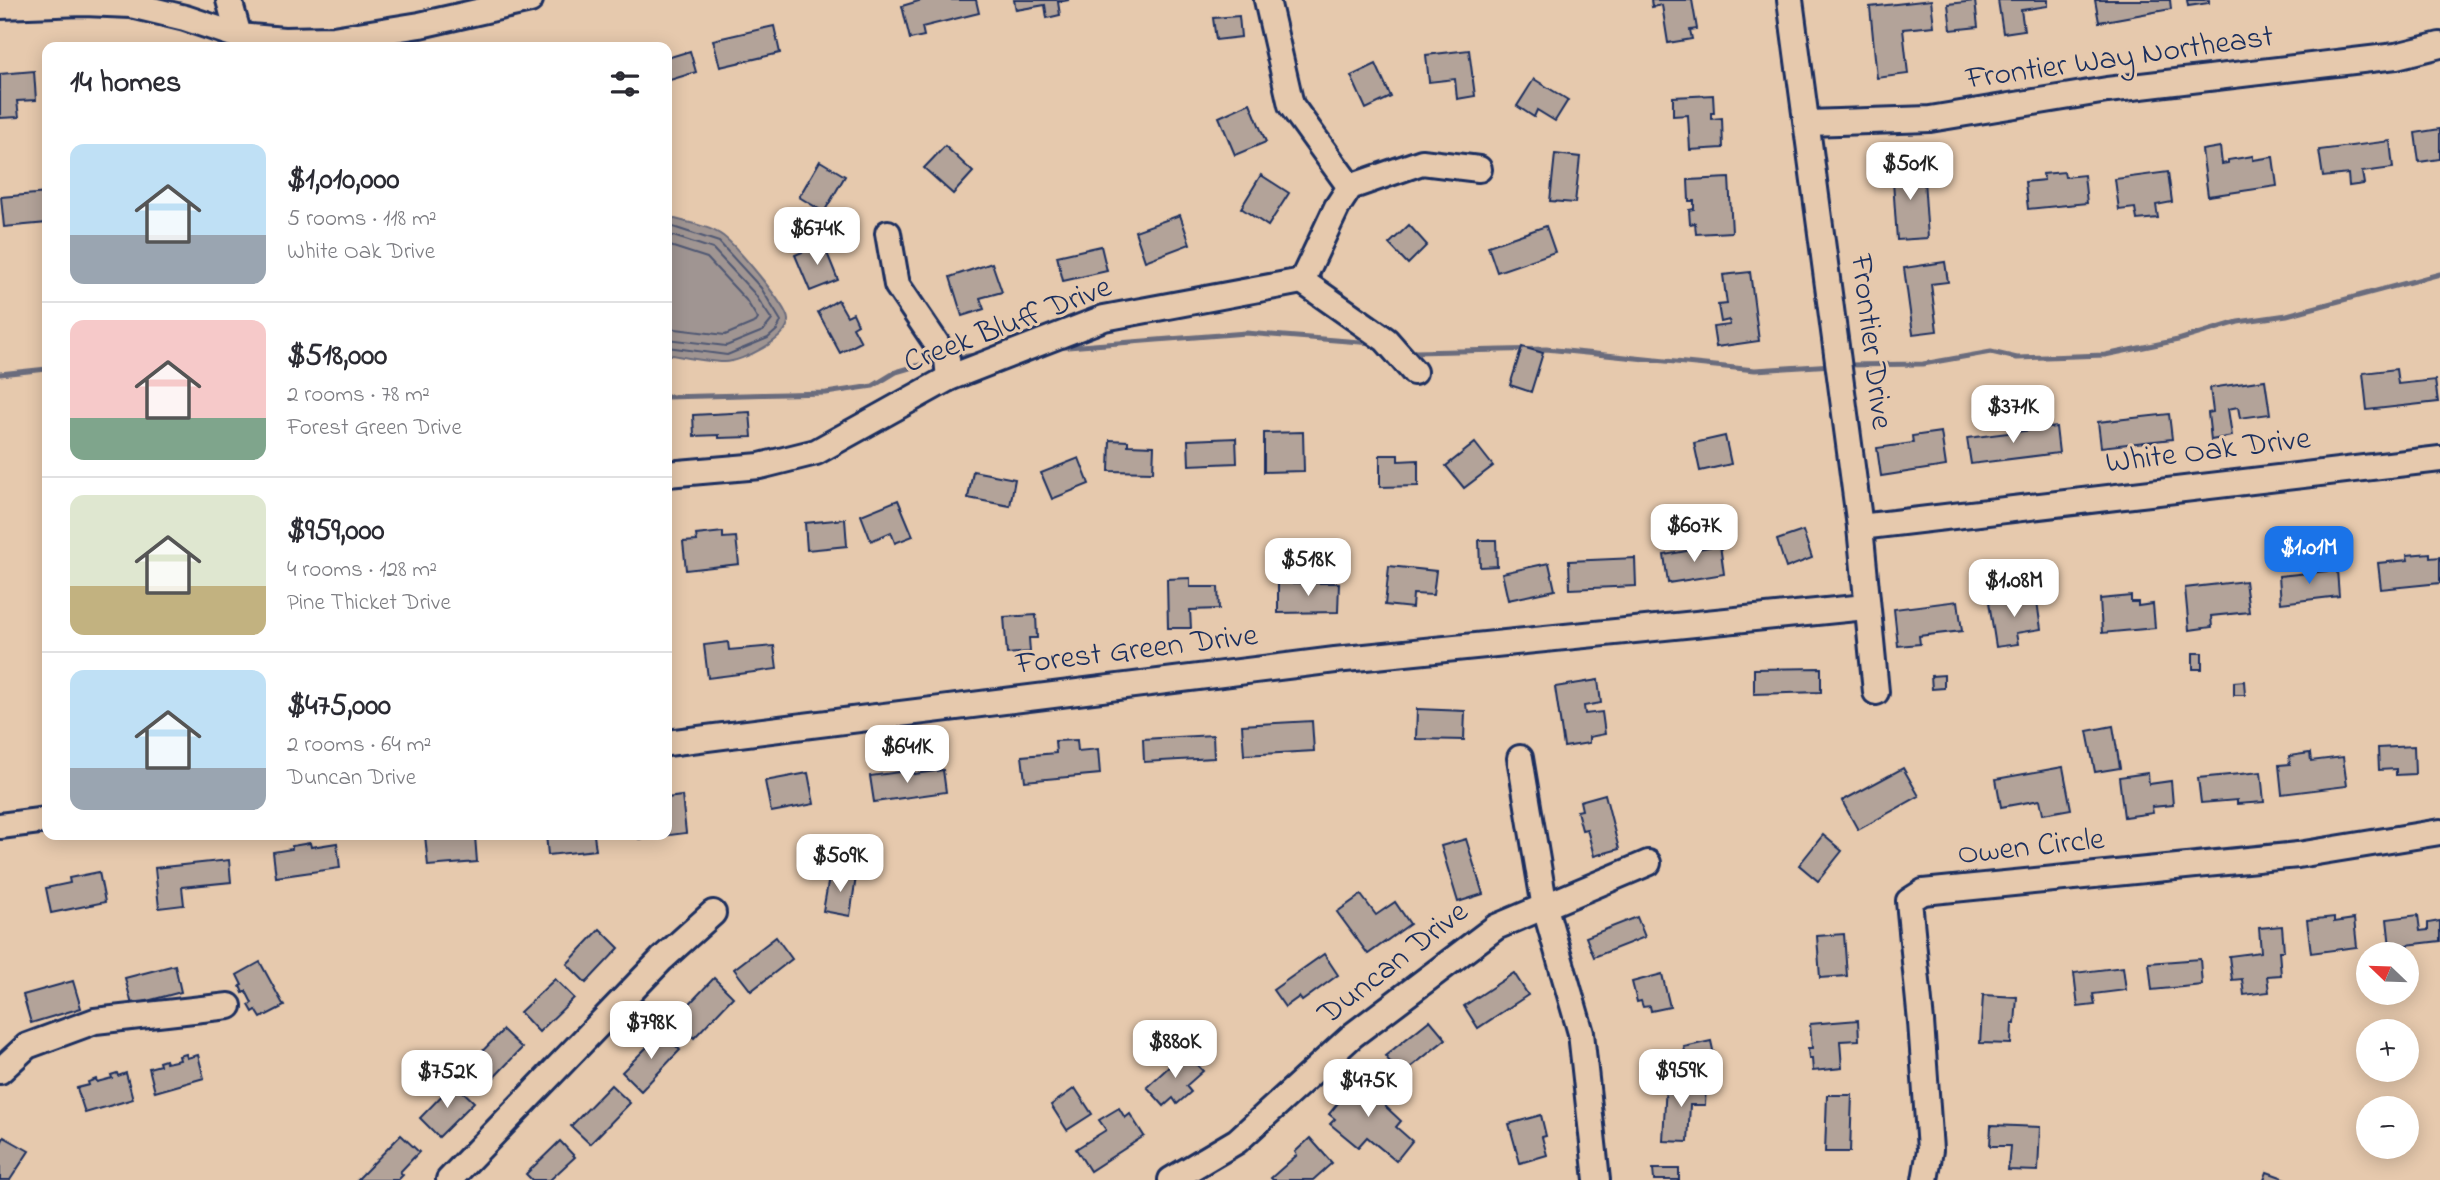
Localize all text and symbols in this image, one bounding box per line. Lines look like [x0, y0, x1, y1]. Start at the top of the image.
street label: Frontier Way Northeast [1962, 14, 2277, 104]
text: 14 homes [70, 62, 181, 106]
icon: filters [606, 65, 644, 103]
pin: $501K [1861, 142, 1959, 202]
text: $501K [1882, 148, 1938, 181]
text: $1,010,000 [287, 159, 399, 203]
icon: home [126, 172, 210, 256]
text: 5 rooms · 118 m² [287, 203, 437, 236]
pin: $674K [768, 208, 866, 267]
text: $674K [790, 213, 844, 246]
text: White Oak Drive [287, 236, 435, 269]
street label: Frontier Drive [1836, 251, 1904, 433]
street label: Creek Bluff Drive [897, 265, 1119, 387]
text: $518,000 [287, 335, 387, 379]
icon: home [126, 348, 210, 432]
text: 2 rooms · 78 m² [287, 379, 430, 412]
pin: $371K [1964, 386, 2062, 445]
text: $371K [1987, 391, 2039, 424]
text: Forest Green Drive [287, 412, 462, 445]
street label: White Oak Drive [2103, 416, 2314, 488]
pin: $607K [1645, 504, 1743, 564]
text: $959,000 [287, 510, 384, 554]
text: $607K [1667, 510, 1721, 543]
icon: home [126, 523, 210, 607]
pin: $1.01M [2252, 526, 2366, 586]
text: $1.01M [2280, 532, 2338, 565]
pin: $518K [1259, 538, 1357, 598]
text: $518K [1281, 544, 1335, 577]
text: 4 rooms · 128 m² [287, 554, 437, 587]
pin: $1.08M [1957, 560, 2071, 619]
text: $1.08M [1985, 565, 2043, 598]
text: Pine Thicket Drive [287, 587, 451, 620]
street label: Forest Green Drive [1013, 613, 1261, 689]
text: $475,000 [287, 685, 391, 729]
icon: home [126, 698, 210, 782]
pin: $641K [858, 726, 956, 785]
text: 2 rooms · 64 m² [287, 729, 431, 762]
text: $641K [881, 731, 933, 764]
text: Duncan Drive [287, 762, 416, 795]
street label: Owen Circle [1955, 817, 2107, 879]
pin: $509K [791, 834, 889, 894]
text: $509K [812, 840, 868, 873]
street label: Duncan Drive [1308, 890, 1480, 1038]
north arrow [2356, 942, 2418, 1004]
map controls [2356, 942, 2419, 1159]
pin: $798K [602, 1002, 700, 1061]
text: $798K [626, 1007, 676, 1040]
button: + [2356, 1019, 2419, 1082]
pin: $880K [1126, 1020, 1224, 1080]
text: $880K [1149, 1026, 1201, 1059]
pin: $752K [398, 1050, 496, 1110]
pin: $959K [1632, 1050, 1730, 1109]
text: $959K [1655, 1055, 1707, 1088]
text: $752K [417, 1056, 477, 1089]
pin: $475K [1319, 1060, 1417, 1119]
text: $475K [1339, 1065, 1397, 1098]
button: − [2356, 1096, 2419, 1159]

